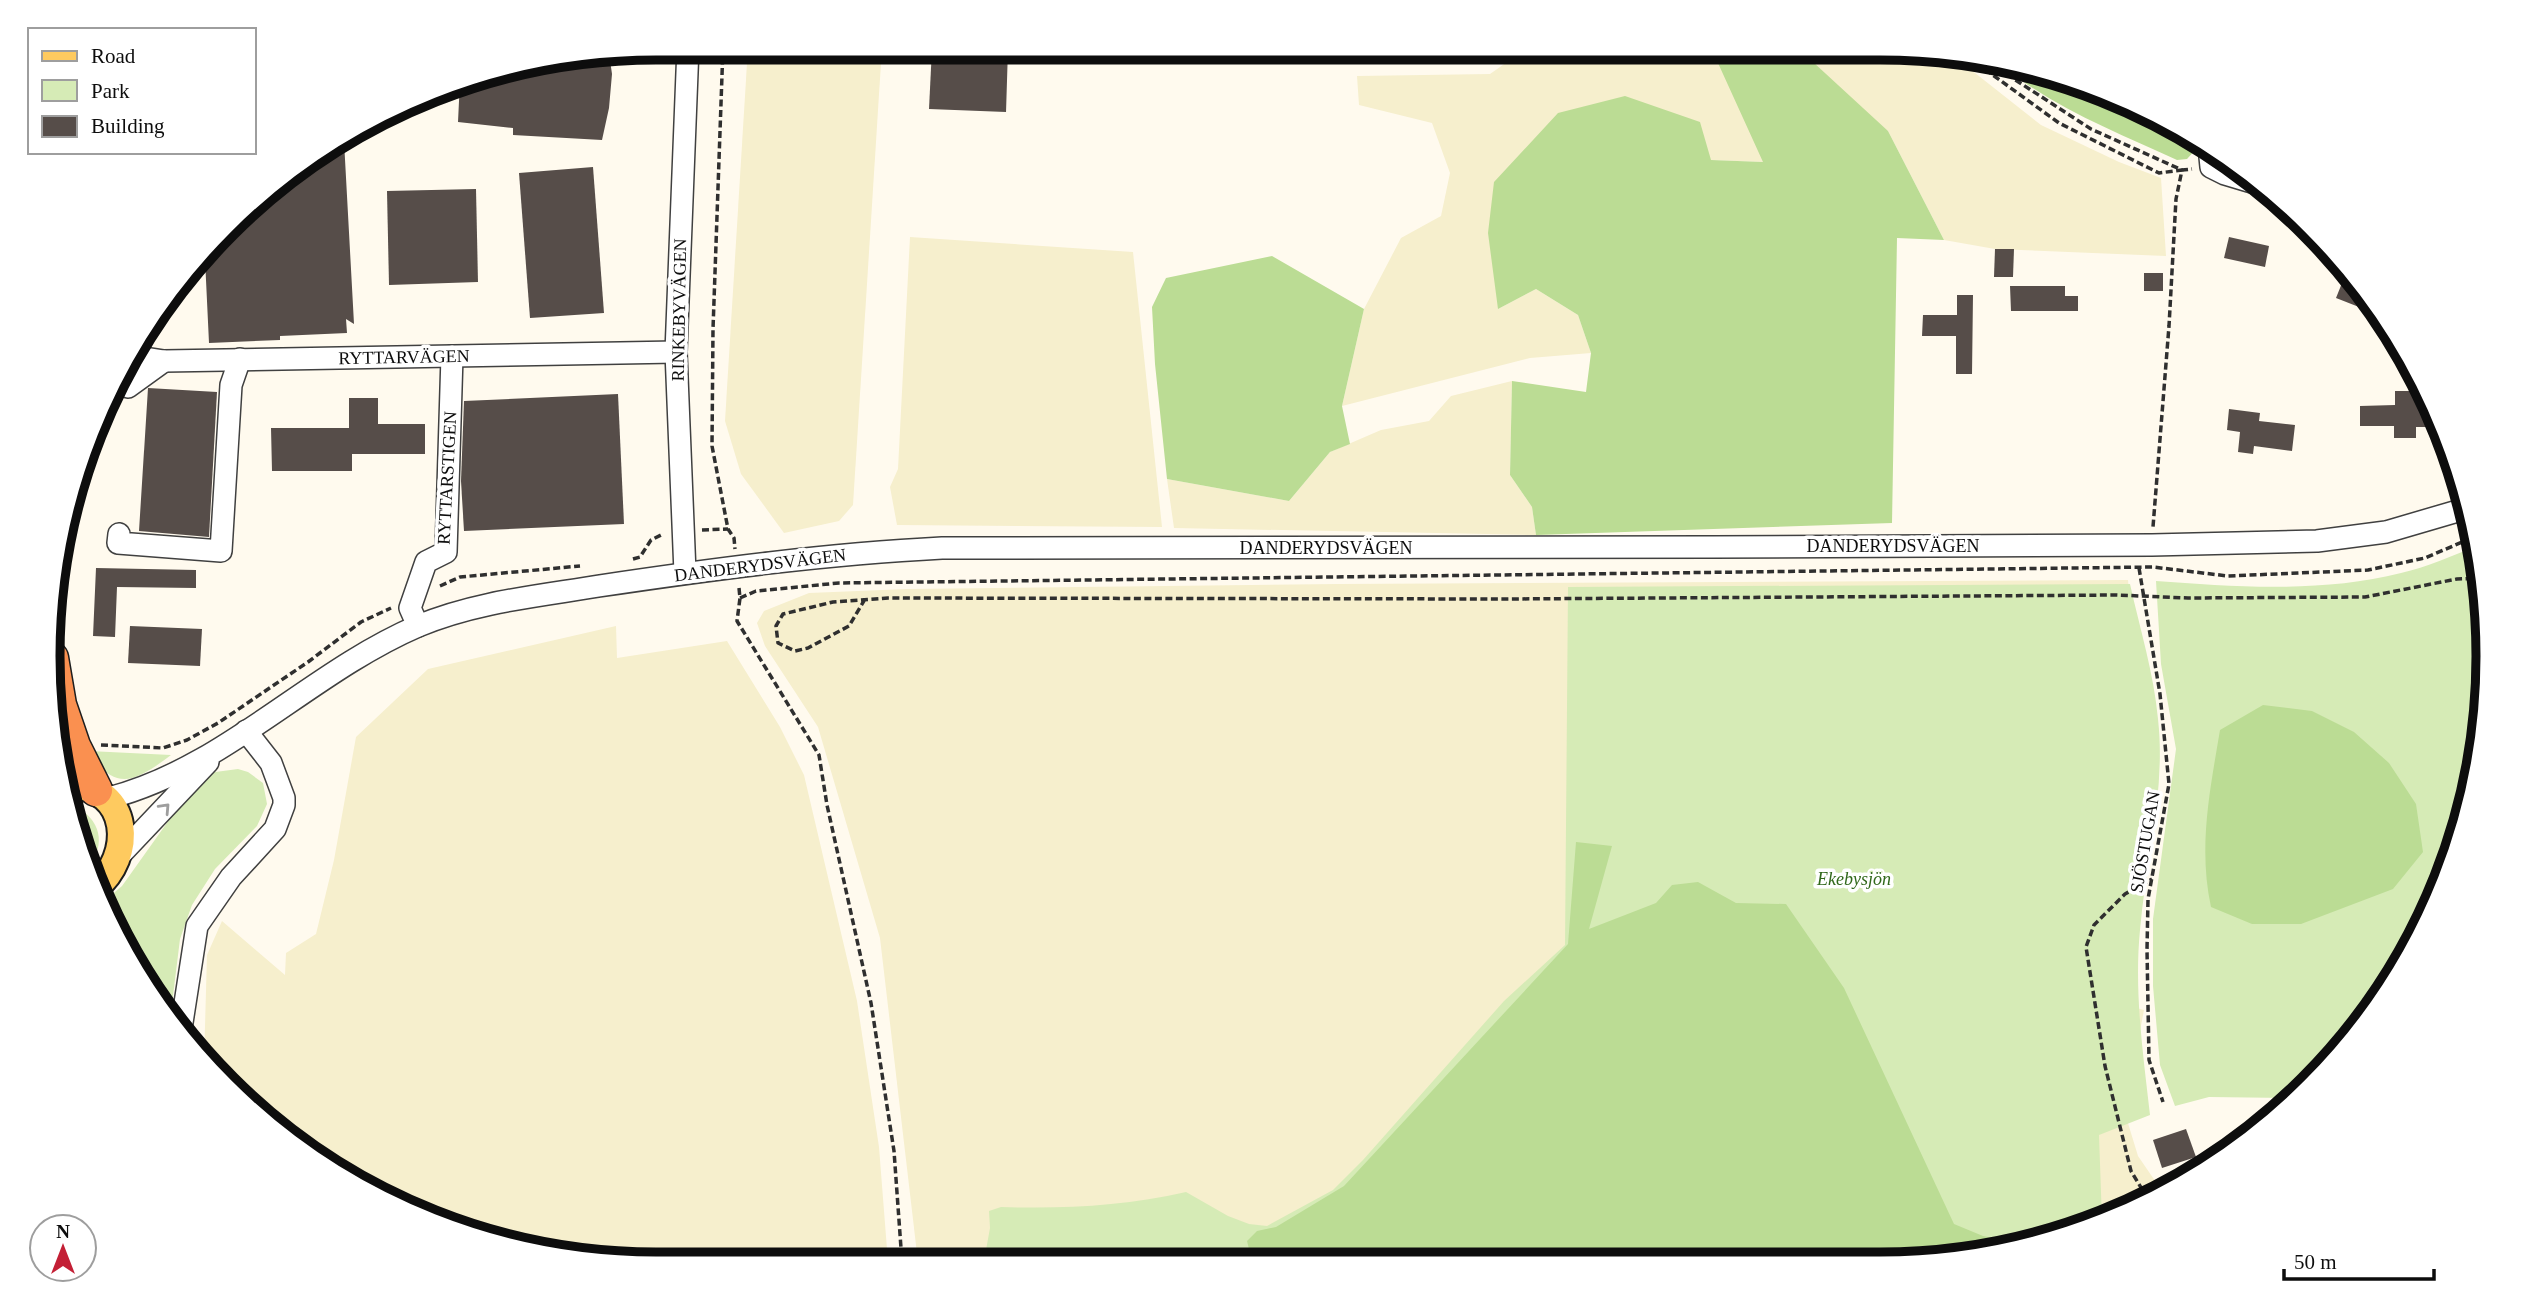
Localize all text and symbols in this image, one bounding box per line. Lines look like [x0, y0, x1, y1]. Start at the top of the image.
legend [28, 28, 256, 154]
text: Road [91, 44, 136, 68]
text: Park [91, 79, 130, 103]
text: Building [91, 114, 165, 138]
street label: RINKEBYVÄGEN [668, 238, 690, 382]
street label: RYTTARVÄGEN [338, 346, 470, 368]
street label: RYTTARSTIGEN [434, 411, 460, 545]
street label: DANDERYDSVÄGEN [1806, 536, 1980, 556]
street label: DANDERYDSVÄGEN [1239, 538, 1413, 558]
street label: DANDERYDSVÄGEN [673, 545, 847, 585]
street label: SJÖSTUGAN [2126, 790, 2164, 894]
one-way arrow [157, 803, 170, 816]
park label: Ekebysjön [1816, 869, 1891, 889]
north arrow [28, 1213, 98, 1283]
text: N [56, 1221, 70, 1242]
scale bar [2284, 1238, 2434, 1282]
text: 50 m [2294, 1250, 2337, 1274]

